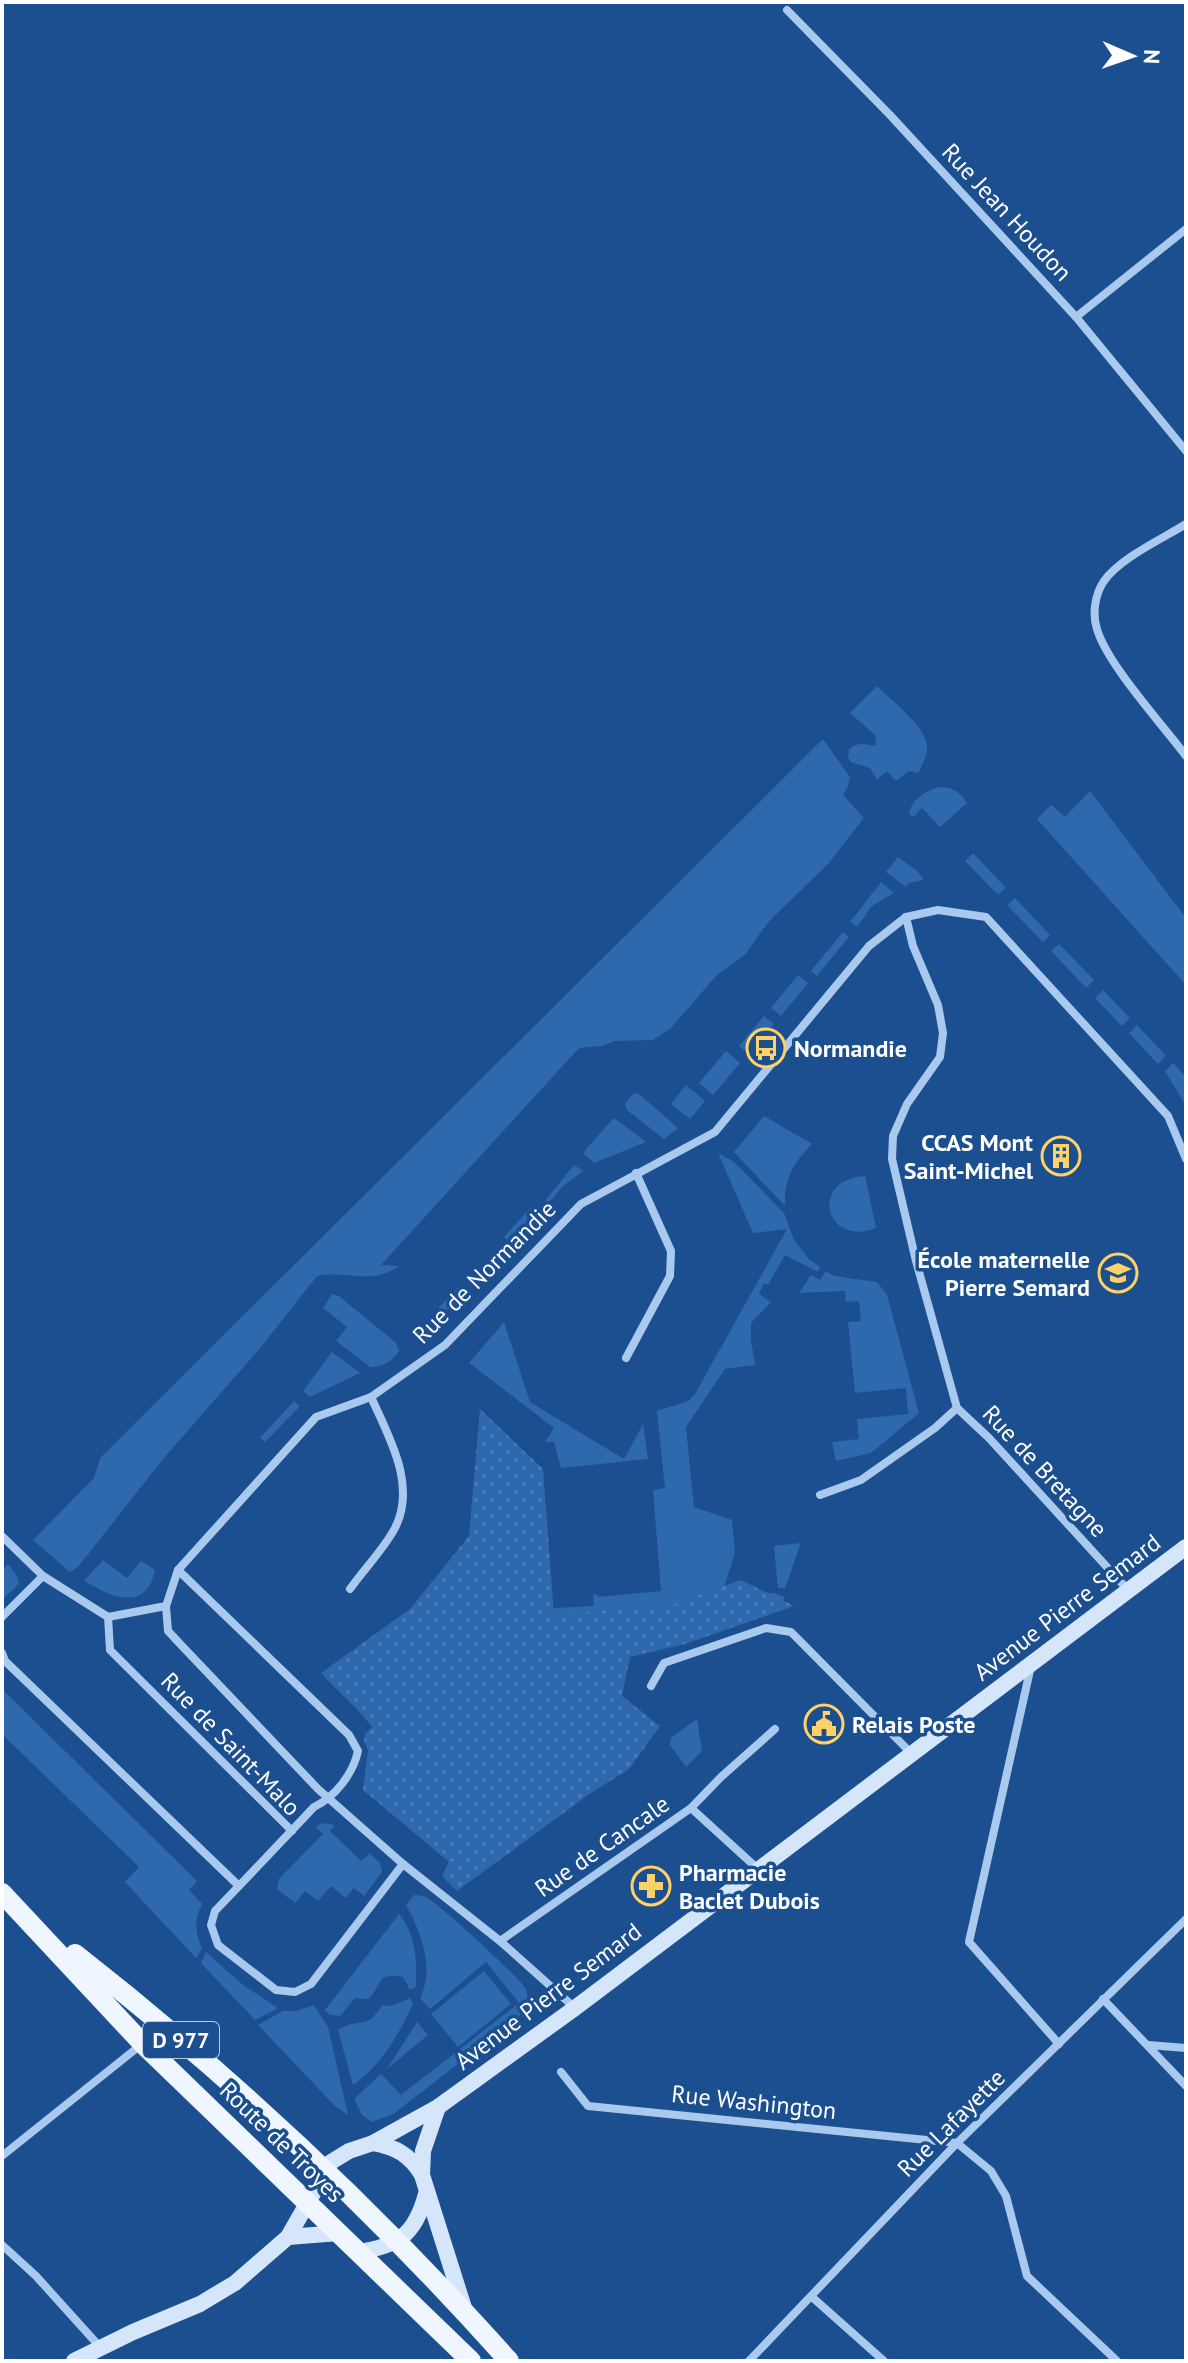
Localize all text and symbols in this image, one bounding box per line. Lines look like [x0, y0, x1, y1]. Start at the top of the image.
north arrow [1092, 16, 1172, 96]
text: N [1138, 49, 1166, 64]
street label: Rue Jean Houdon [935, 137, 1079, 287]
bus stop icon: Normandie [745, 1027, 787, 1069]
place label: Normandie [794, 1033, 907, 1064]
place label: CCAS Mont Saint-Michel [904, 1127, 1034, 1186]
building icon: CCAS Mont Saint-Michel [1040, 1135, 1082, 1177]
street label: Rue de Normandie [406, 1194, 562, 1350]
place label: École maternelle Pierre Semard [918, 1244, 1090, 1303]
school or university icon: École maternelle Pierre Semard [1097, 1252, 1139, 1294]
street label: Rue de Bretagne [976, 1398, 1114, 1544]
street label: Avenue Pierre Semard [968, 1527, 1166, 1687]
street label: Rue de Saint-Malo [155, 1666, 307, 1822]
public building icon: Relais Poste [803, 1703, 845, 1745]
place label: Relais Poste [852, 1709, 975, 1740]
street label: Rue de Cancale [529, 1788, 675, 1904]
place label: Pharmacie Baclet Dubois [679, 1857, 820, 1916]
pharmacy icon: Pharmacie Baclet Dubois [630, 1865, 672, 1907]
street label: Avenue Pierre Semard [449, 1916, 647, 2076]
road number: D 977 [143, 2022, 219, 2058]
street label: Rue Lafayette [890, 2062, 1012, 2184]
street label: Route de Troyes [213, 2075, 351, 2209]
street label: Rue Washington [670, 2078, 838, 2126]

